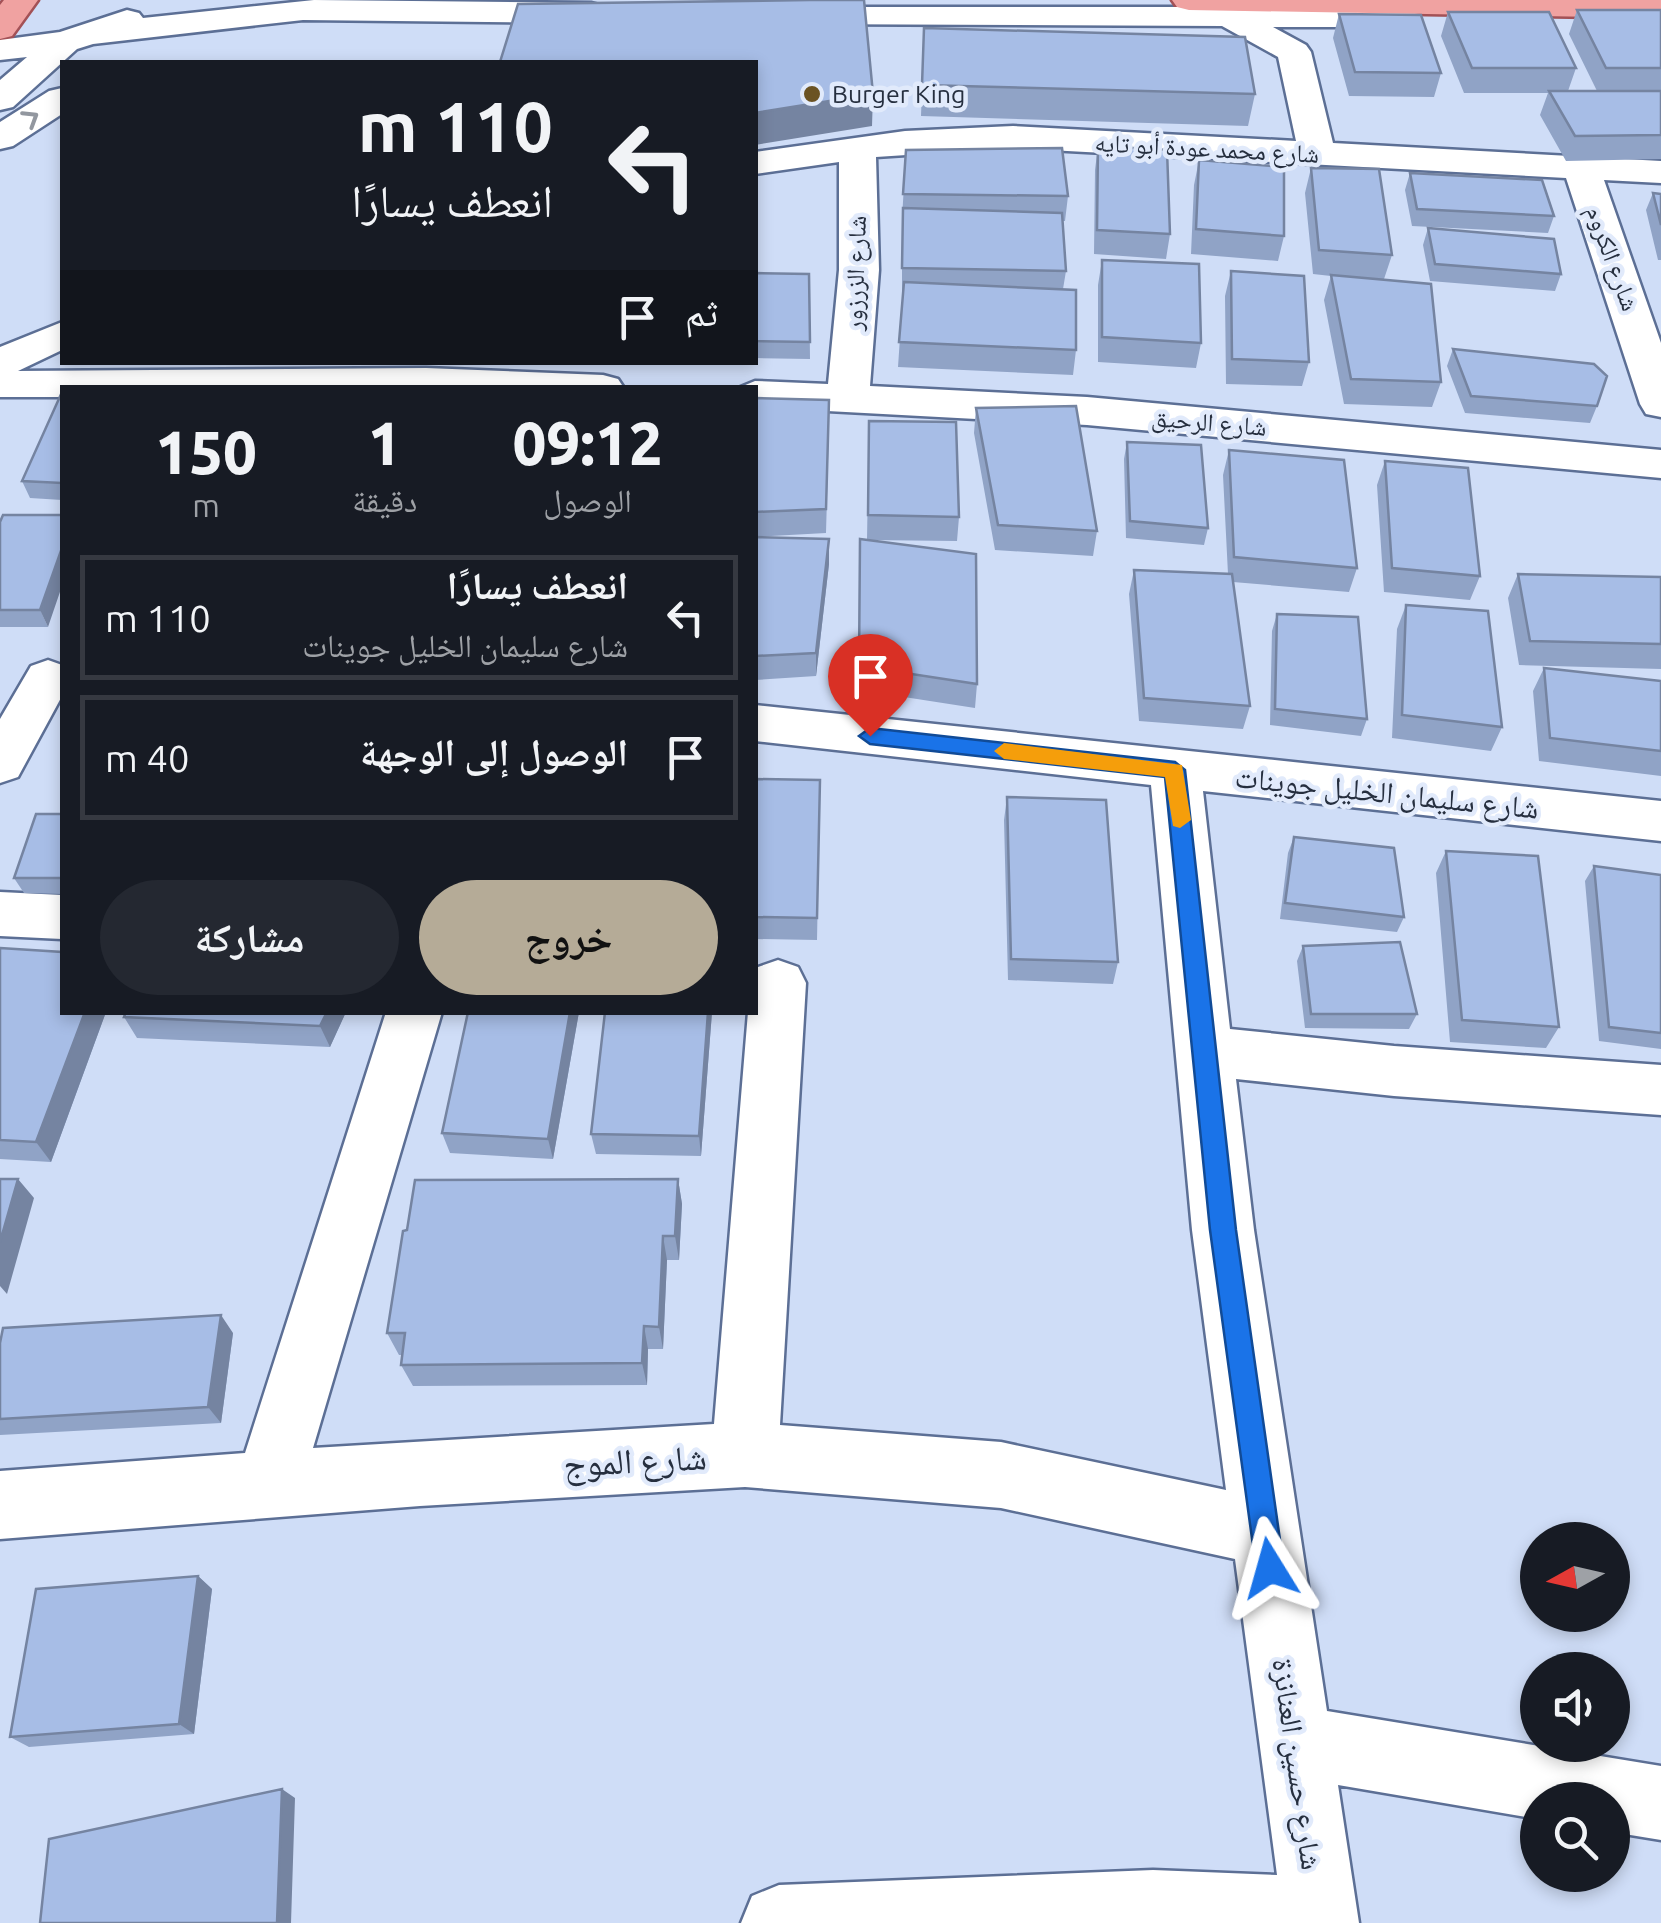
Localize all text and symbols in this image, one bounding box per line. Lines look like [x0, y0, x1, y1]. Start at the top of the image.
place label: Burger King [832, 80, 965, 108]
marker: Burger King [801, 83, 823, 105]
text: 110 m [358, 87, 553, 165]
icon: left [588, 100, 718, 230]
one-way arrow [20, 112, 38, 131]
street label: شارع محمد عودة أبو تايه [1094, 128, 1320, 170]
text: انعطف يسارًا [351, 175, 553, 226]
street label: شارع الكروم [1578, 202, 1645, 316]
street label: شارع الزرزور [839, 215, 873, 332]
icon: arrive [610, 290, 665, 345]
text: ثم [685, 291, 718, 333]
street label: شارع الرحيق [1150, 403, 1268, 443]
text: 1 [368, 409, 402, 476]
text: 09:12 [513, 409, 663, 476]
text: 150 [155, 418, 257, 485]
text: دقيقة [352, 482, 417, 518]
text: الوصول [543, 482, 632, 518]
text: m [192, 487, 220, 523]
text: انعطف يسارًا [447, 564, 628, 606]
icon: left [658, 590, 713, 645]
text: 110 m [105, 597, 211, 639]
text: شارع سليمان الخليل جوينات [302, 627, 628, 663]
pin [828, 634, 913, 737]
icon: arrive [843, 649, 898, 704]
icon: arrive [658, 730, 713, 785]
text: الوصول إلى الوجهة [360, 731, 628, 773]
text: 40 m [105, 737, 189, 779]
street label: شارع سليمان الخليل جوينات [1233, 759, 1541, 828]
button: مشاركة [100, 880, 399, 995]
button: خروج [419, 880, 718, 995]
street label: شارع الموج [562, 1436, 708, 1487]
position arrow [1218, 1516, 1322, 1620]
north arrow [1520, 1522, 1630, 1632]
map controls [1520, 1522, 1630, 1892]
button: sound [1520, 1652, 1630, 1762]
street label: شارع حسين العنانزة [1263, 1656, 1330, 1872]
button: search [1520, 1782, 1630, 1892]

